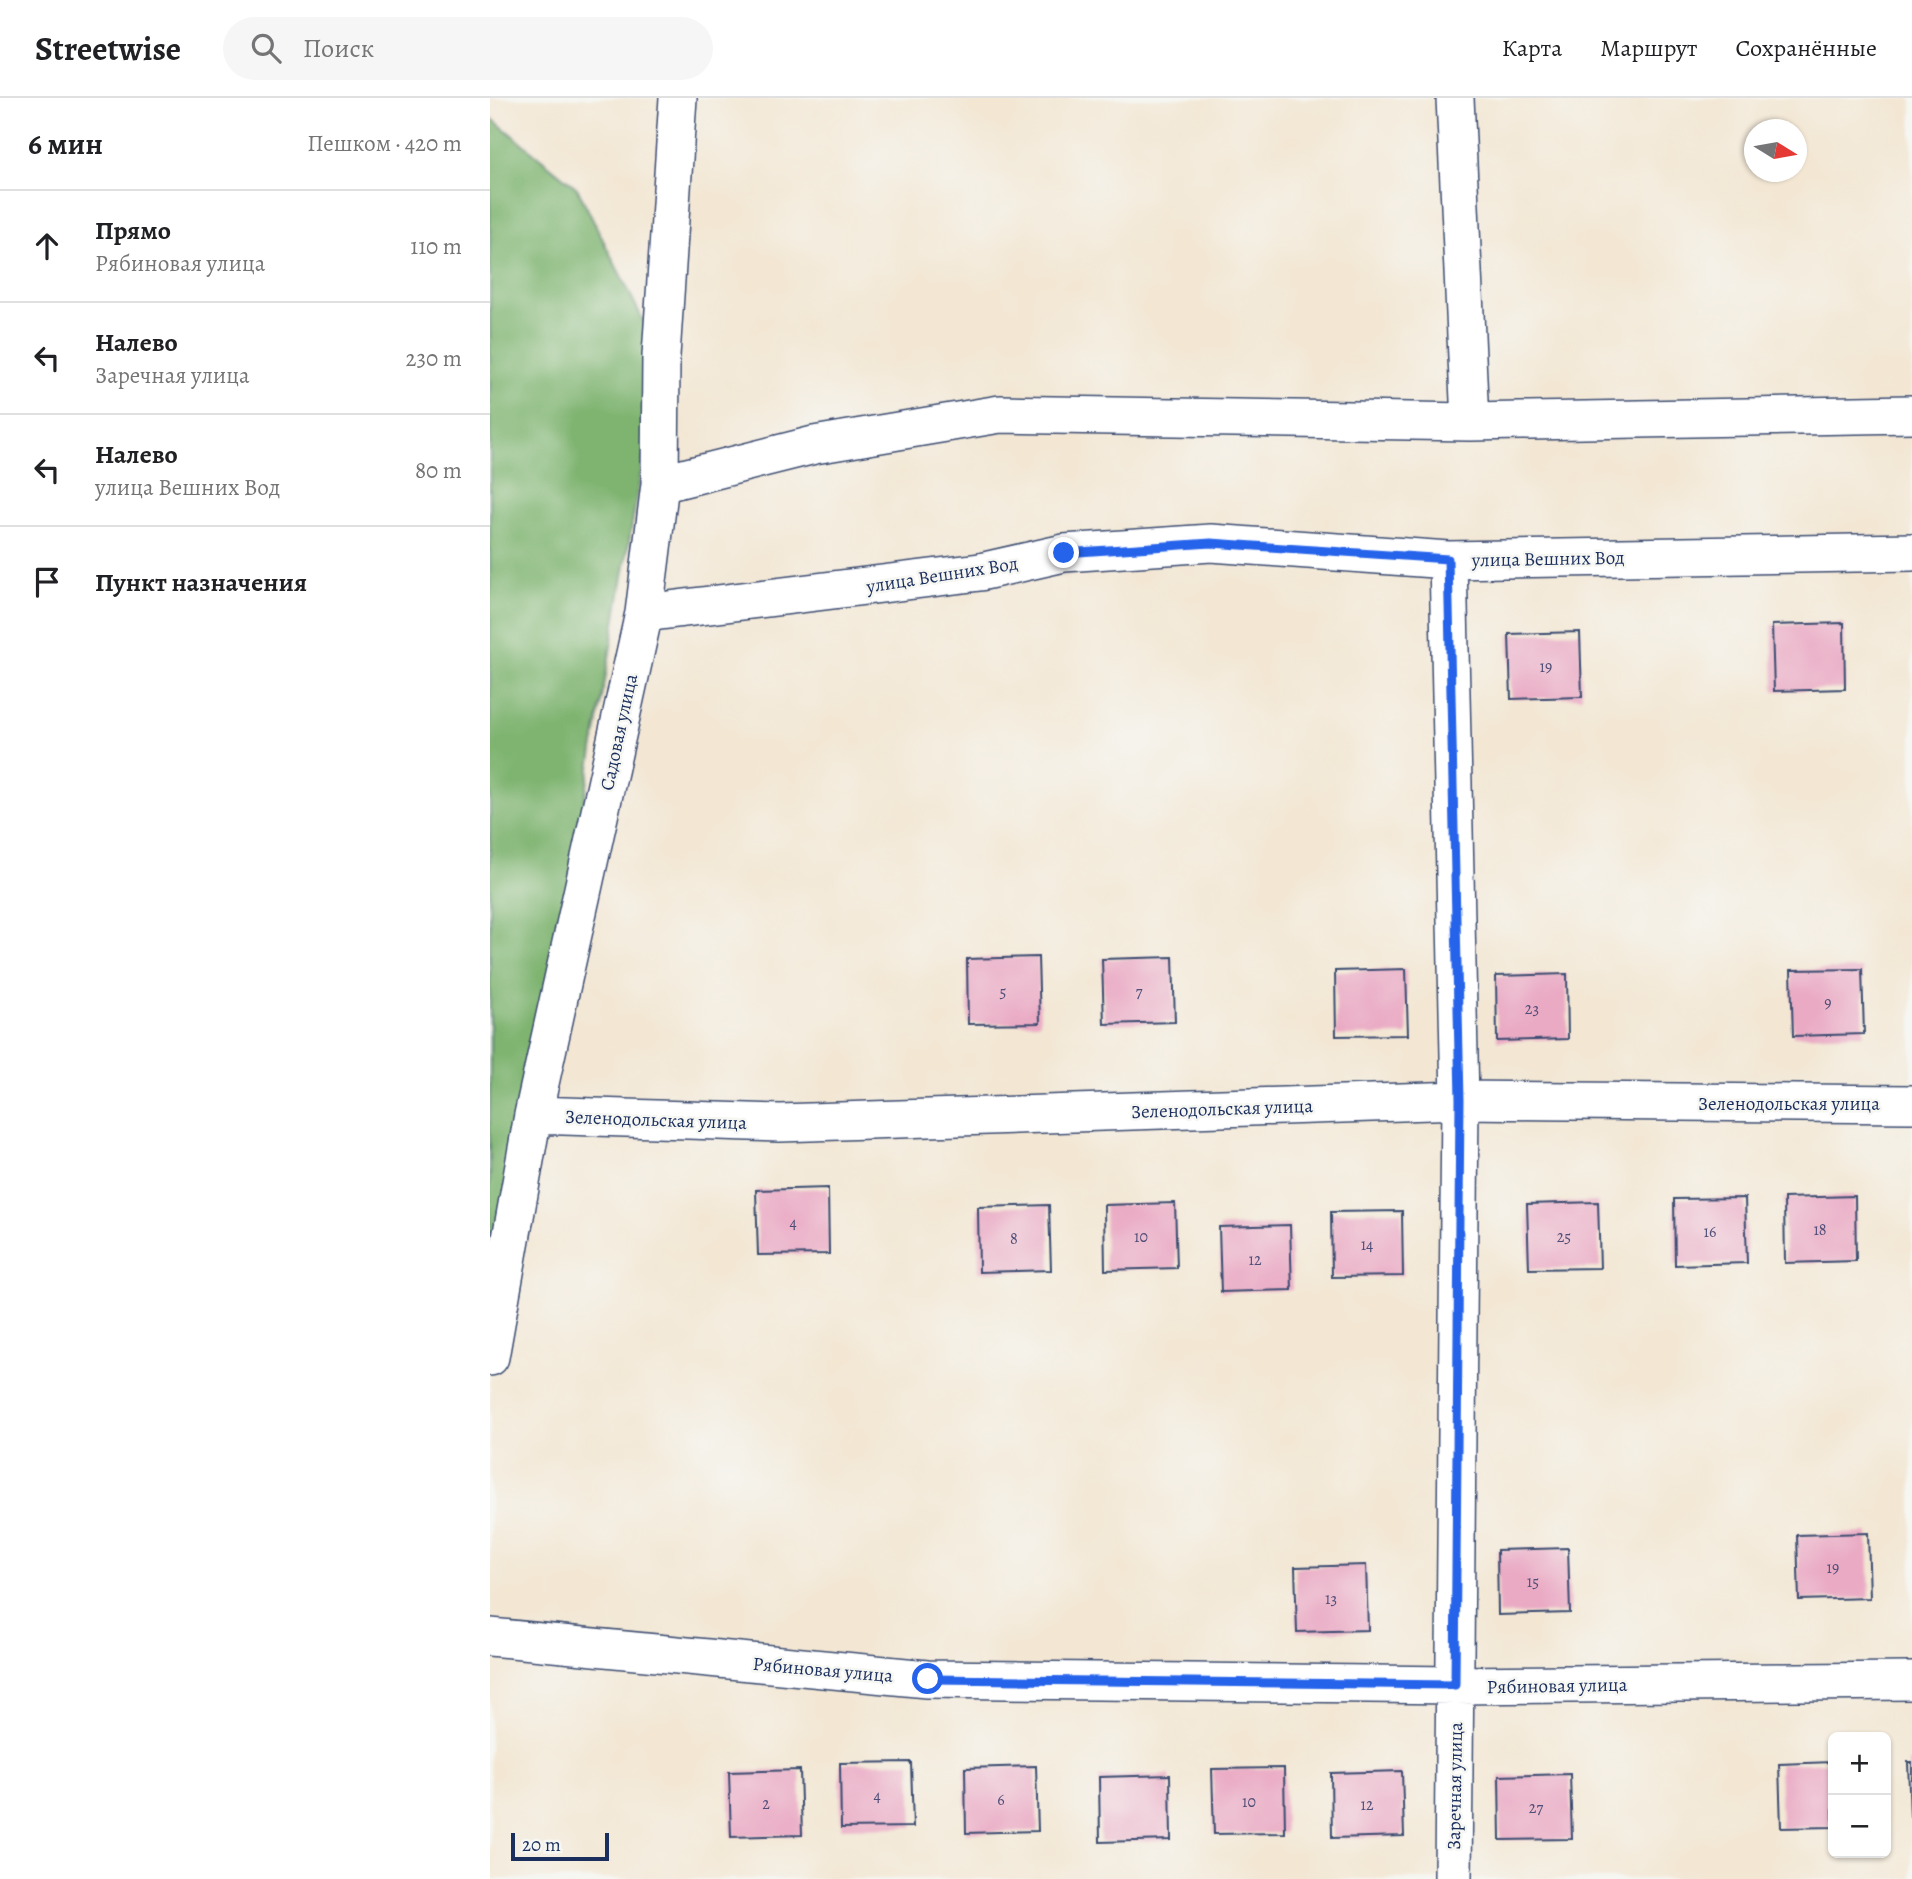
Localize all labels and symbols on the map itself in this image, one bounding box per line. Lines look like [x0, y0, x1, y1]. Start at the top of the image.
north arrow [1744, 119, 1807, 182]
route end [1048, 537, 1079, 568]
street label: улица Вешних Вод [1470, 545, 1625, 573]
street label: улица Вешних Вод [864, 550, 1020, 600]
house number: 19 [1540, 656, 1552, 678]
street label: Садовая улица [594, 671, 644, 793]
house number: 5 [1000, 981, 1007, 1003]
house number: 7 [1136, 981, 1143, 1003]
house number: 9 [1824, 992, 1832, 1014]
house number: 23 [1525, 998, 1539, 1020]
street label: Зеленодольская улица [1698, 1091, 1880, 1117]
street label: Зеленодольская улица [1131, 1093, 1314, 1125]
street label: Зеленодольская улица [565, 1104, 748, 1136]
house number: 4 [789, 1212, 797, 1234]
house number: 18 [1813, 1219, 1827, 1241]
house number: 16 [1704, 1221, 1716, 1243]
house number: 10 [1134, 1226, 1148, 1248]
house number: 25 [1557, 1226, 1571, 1248]
house number: 8 [1010, 1228, 1018, 1250]
house number: 14 [1361, 1234, 1373, 1256]
house number: 12 [1248, 1249, 1262, 1271]
house number: 19 [1827, 1557, 1839, 1579]
house number: 15 [1527, 1571, 1539, 1593]
house number: 13 [1325, 1588, 1337, 1610]
street label: Рябиновая улица [752, 1651, 894, 1689]
route start [912, 1663, 943, 1694]
street label: Рябиновая улица [1486, 1672, 1628, 1700]
street label: Заречная улица [1441, 1722, 1469, 1850]
house number: 4 [873, 1785, 881, 1807]
house number: 6 [997, 1789, 1005, 1811]
house number: 10 [1242, 1791, 1256, 1813]
house number: 2 [762, 1793, 770, 1815]
house number: 12 [1360, 1794, 1374, 1816]
house number: 27 [1529, 1797, 1543, 1819]
scale bar [511, 1830, 609, 1862]

